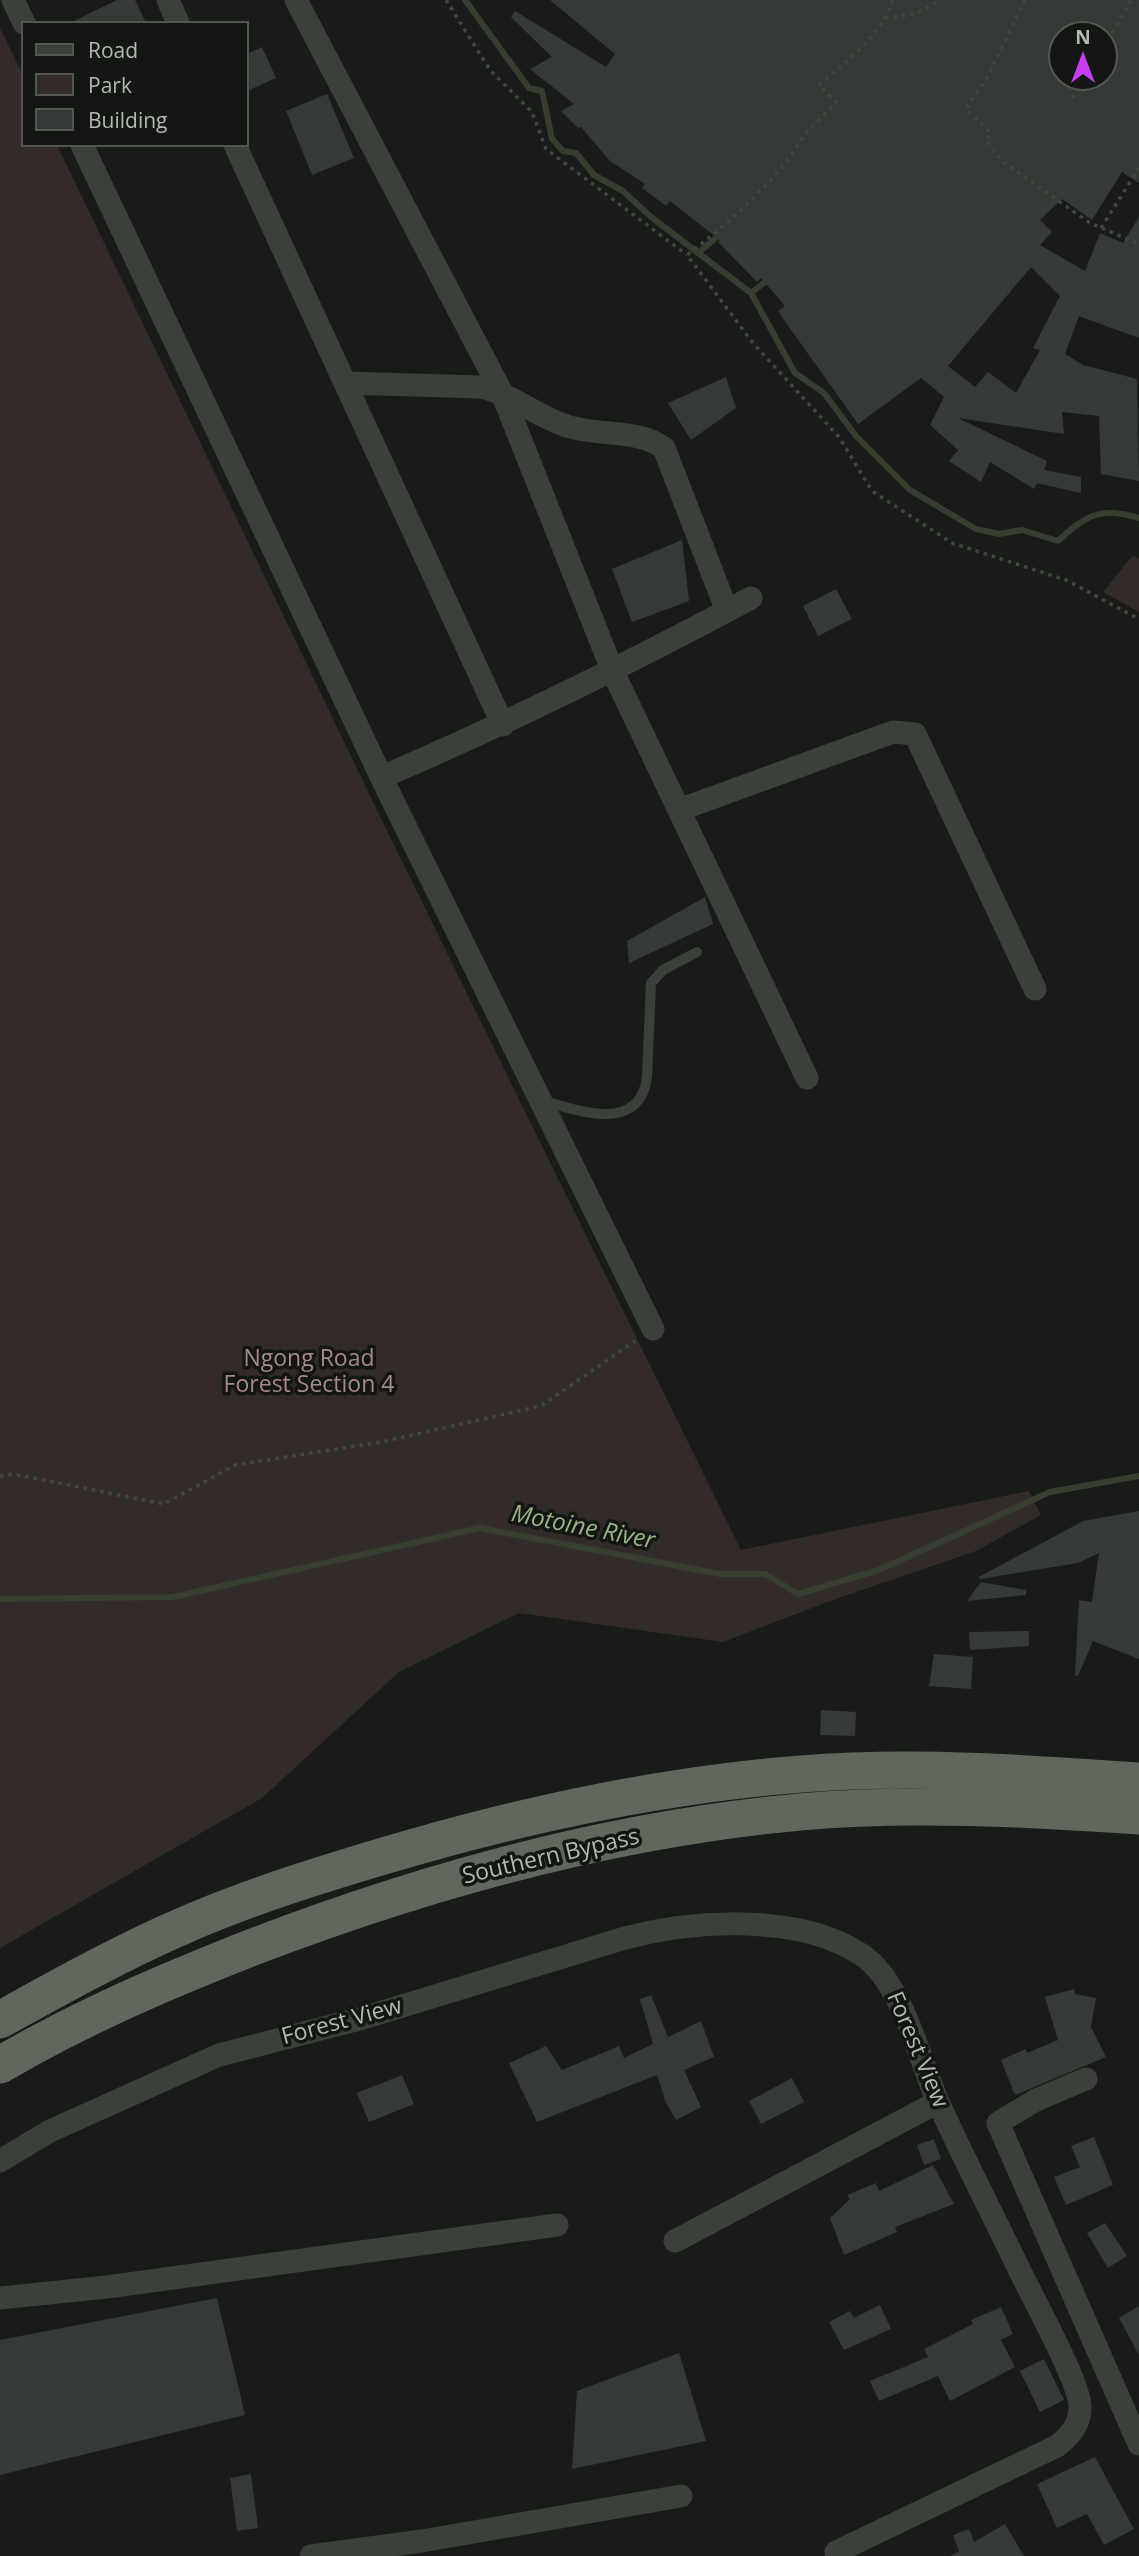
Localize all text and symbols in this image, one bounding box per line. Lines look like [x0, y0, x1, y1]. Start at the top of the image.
legend [21, 21, 248, 147]
north arrow [1048, 21, 1118, 91]
text: N [1075, 24, 1091, 50]
text: Road [88, 36, 138, 64]
text: Park [88, 71, 132, 99]
text: Building [88, 106, 167, 134]
park label: Ngong Road Forest Section 4 [224, 1345, 394, 1399]
water label: Motoine River [509, 1500, 657, 1556]
street label: Southern Bypass [460, 1823, 642, 1891]
street label: Forest View [880, 1988, 954, 2112]
street label: Forest View [279, 1993, 405, 2051]

